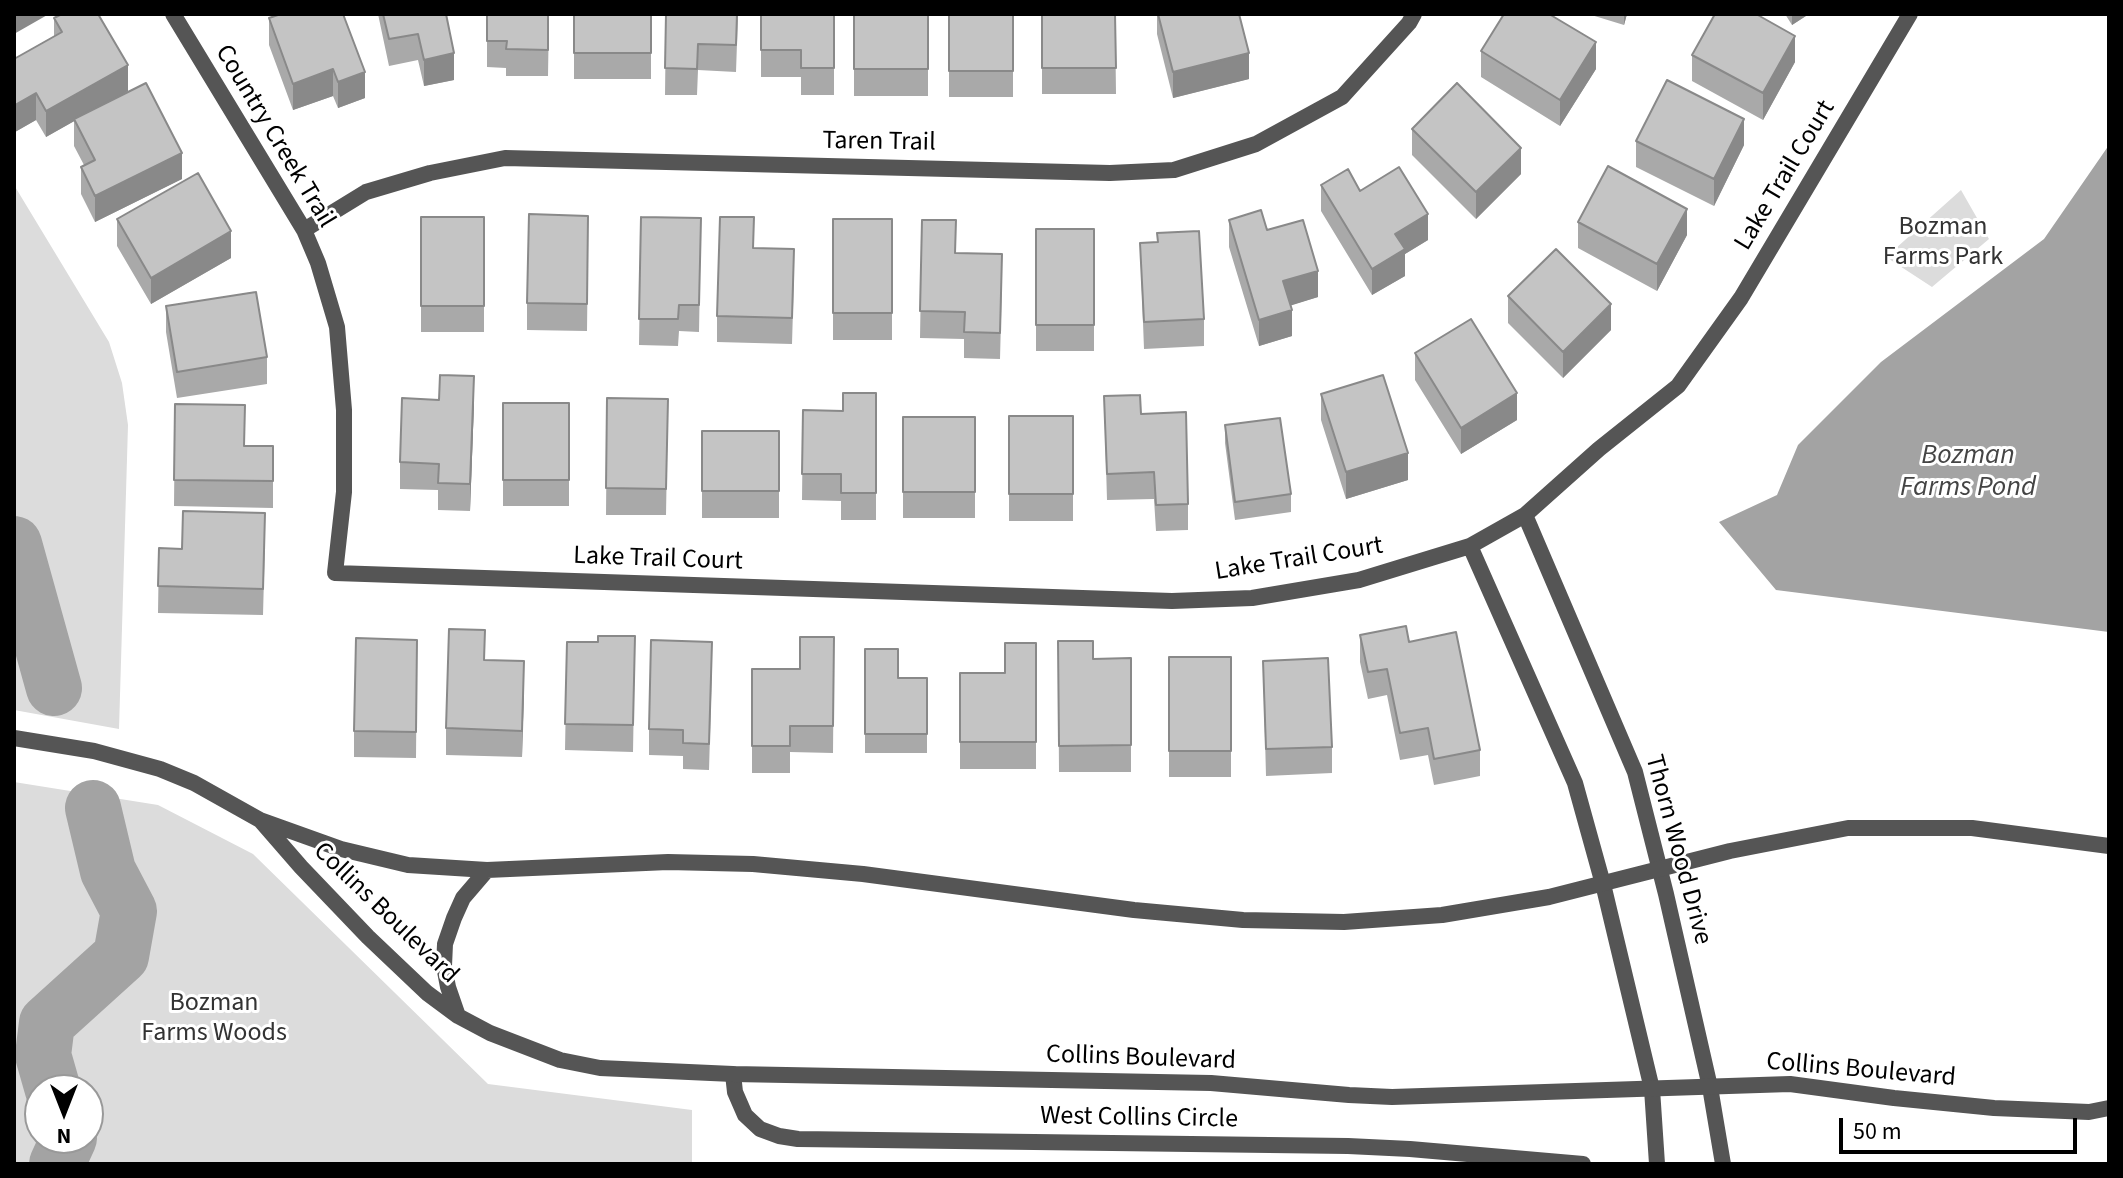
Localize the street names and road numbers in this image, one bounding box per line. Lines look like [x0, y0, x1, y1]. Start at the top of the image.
street label: Country Creek Trail [207, 40, 341, 234]
street label: Lake Trail Court [1729, 95, 1843, 257]
street label: Taren Trail [822, 126, 936, 160]
street label: Lake Trail Court [1213, 531, 1385, 589]
street label: Lake Trail Court [573, 541, 743, 579]
street label: Thorn Wood Drive [1637, 752, 1717, 948]
street label: Collins Boulevard [306, 837, 464, 991]
street label: Collins Boulevard [1046, 1040, 1236, 1078]
street label: Collins Boulevard [1765, 1047, 1957, 1095]
street label: West Collins Circle [1040, 1102, 1238, 1136]

